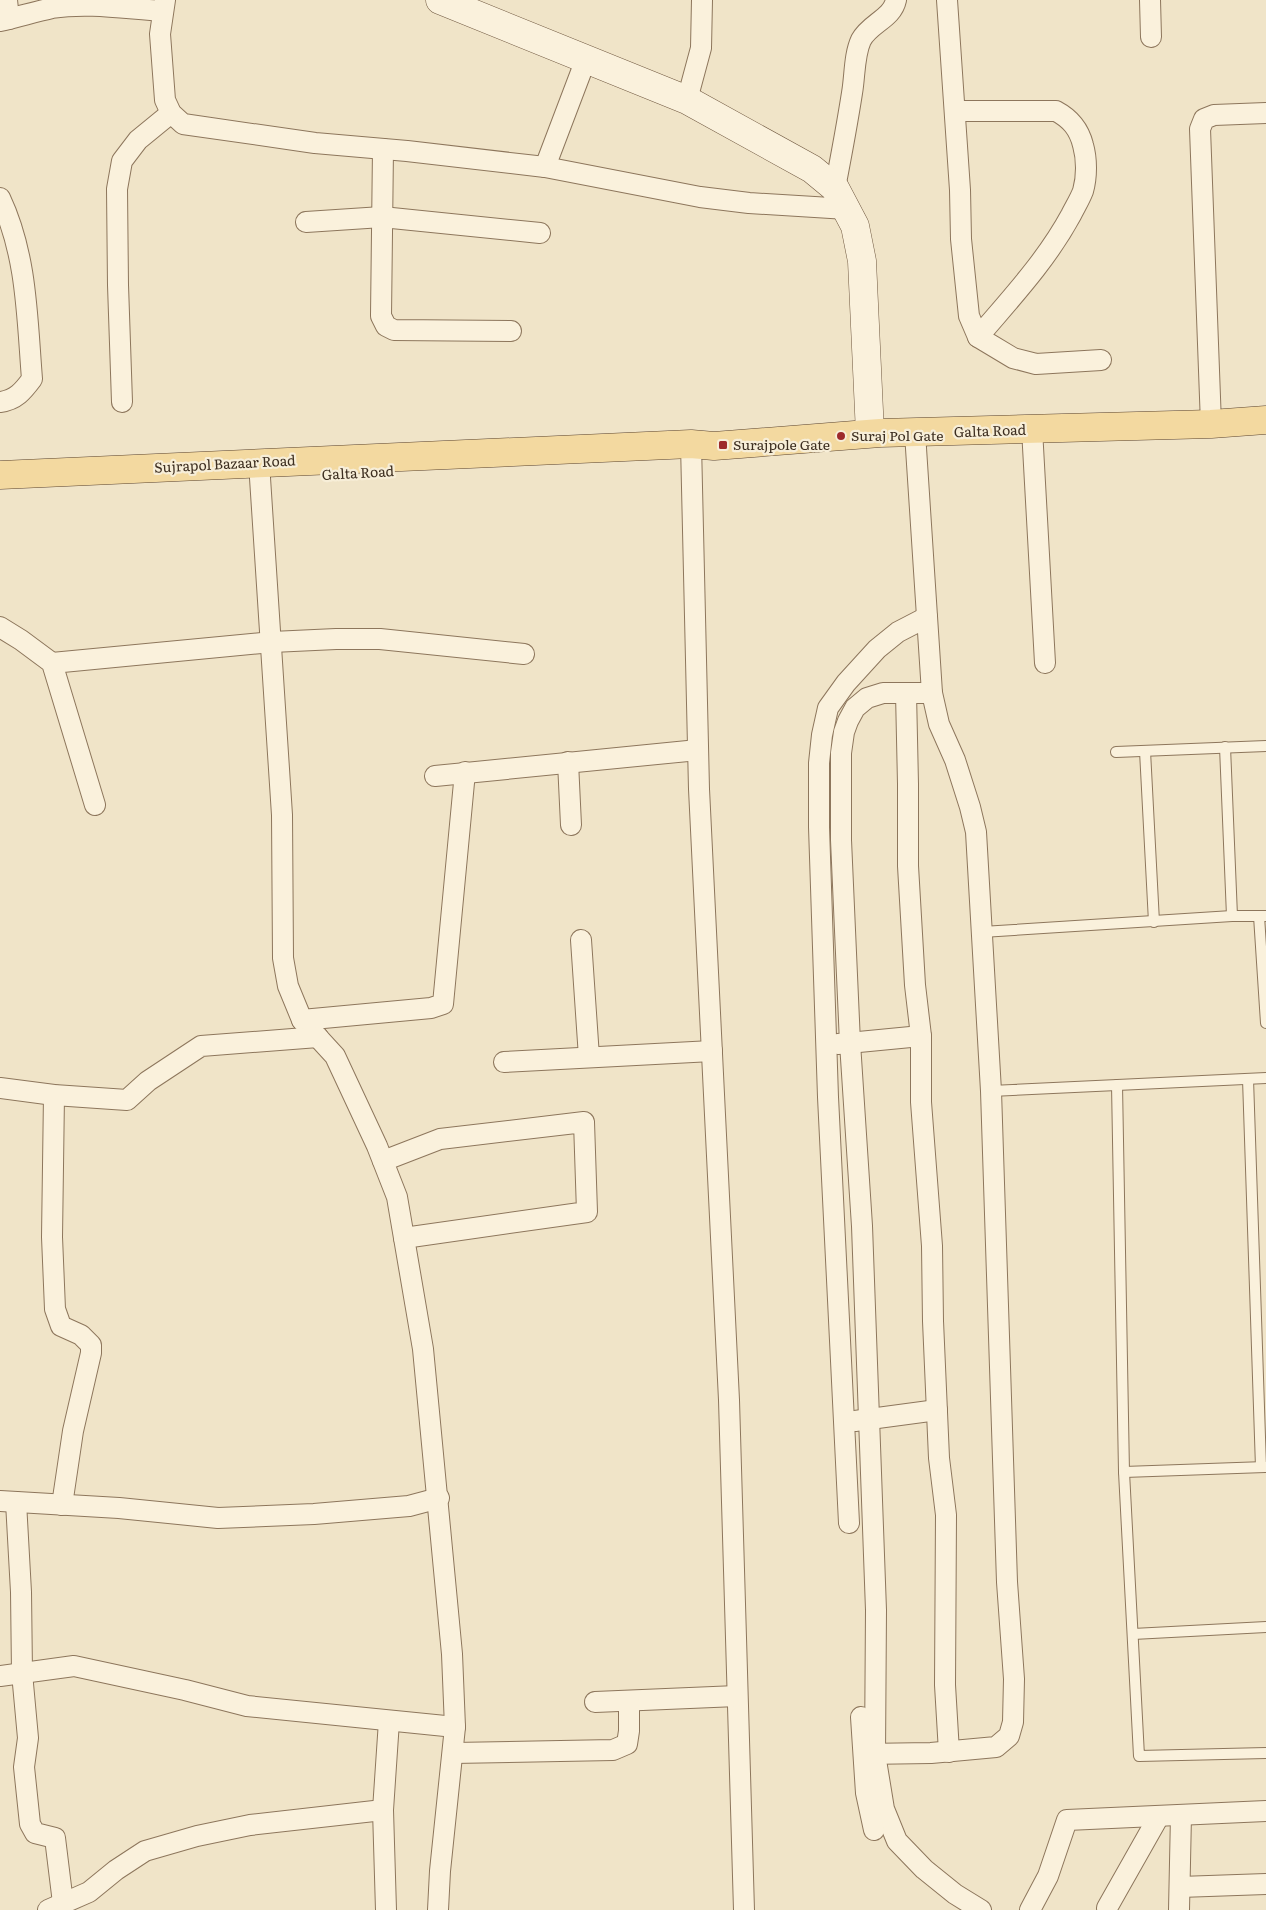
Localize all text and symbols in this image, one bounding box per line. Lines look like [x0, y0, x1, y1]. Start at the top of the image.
street label: Galta Road [953, 419, 1027, 441]
place label: Suraj Pol Gate [851, 425, 944, 445]
marker: Suraj Pol Gate [835, 430, 847, 442]
place label: Surajpole Gate [733, 434, 830, 454]
marker: Surajpole Gate [717, 439, 729, 451]
street label: Sujrapol Bazaar Road [154, 449, 297, 477]
street label: Galta Road [321, 460, 395, 484]

